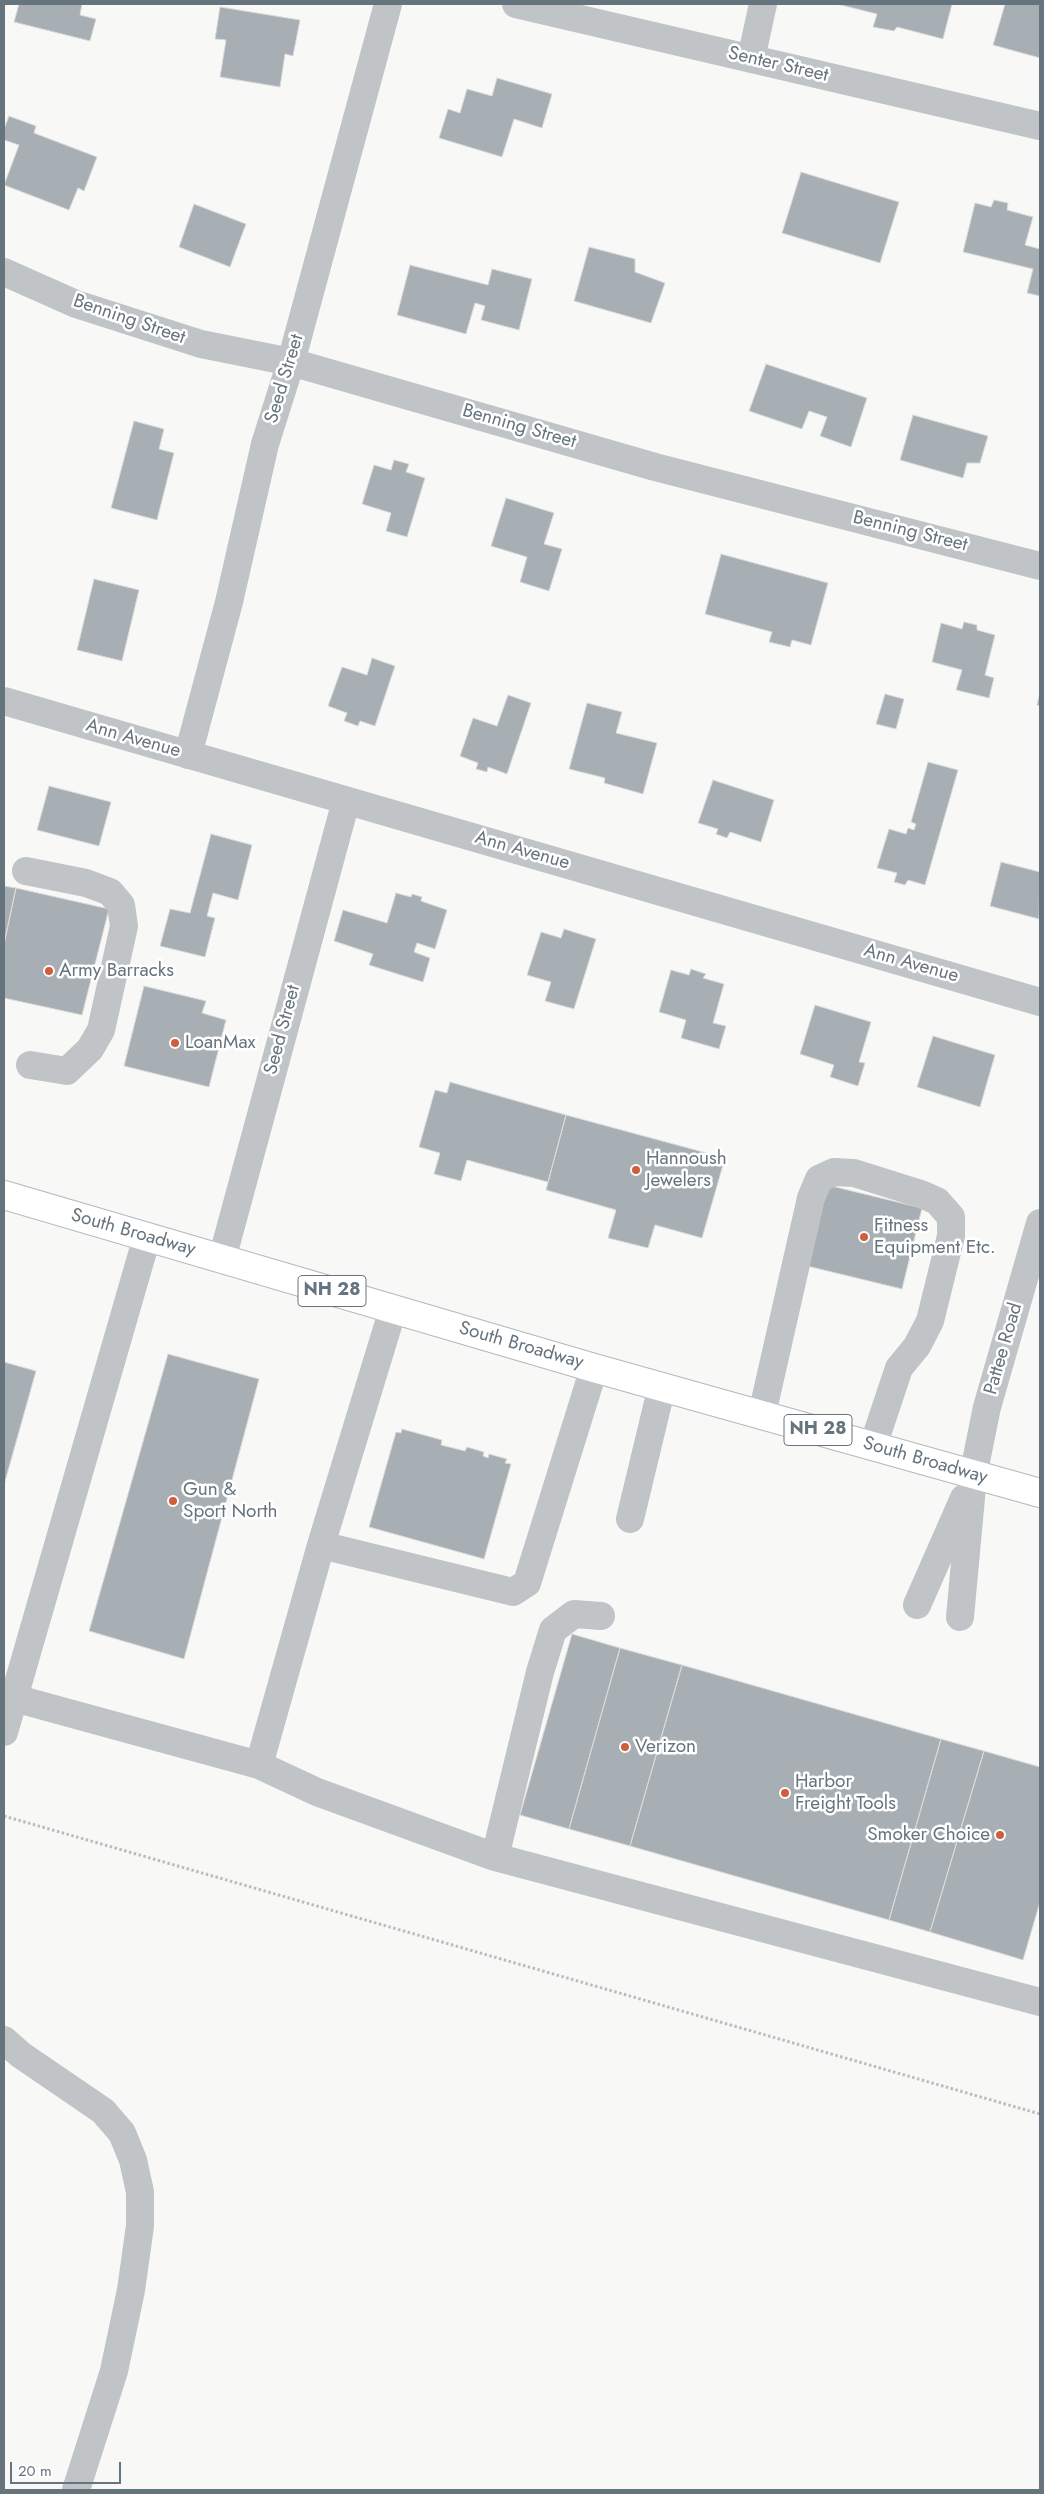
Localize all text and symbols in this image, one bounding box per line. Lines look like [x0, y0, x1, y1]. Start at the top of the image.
street label: Senter Street [726, 42, 830, 88]
street label: Benning Street [70, 290, 188, 350]
street label: Seed Street [261, 332, 309, 426]
street label: Benning Street [460, 400, 578, 454]
street label: Benning Street [850, 507, 970, 557]
street label: Ann Avenue [83, 715, 183, 763]
street label: Ann Avenue [472, 827, 572, 875]
street label: Ann Avenue [861, 940, 961, 988]
place label: Army Barracks [59, 960, 174, 982]
marker: Army Barracks [43, 965, 55, 977]
street label: Seed Street [260, 983, 306, 1077]
place label: LoanMax [185, 1032, 256, 1054]
marker: LoanMax [169, 1037, 181, 1049]
place label: Hannoush Jewelers [646, 1148, 727, 1192]
marker: Hannoush Jewelers [630, 1164, 642, 1176]
street label: South Broadway [68, 1204, 198, 1262]
place label: Fitness Equipment Etc. [874, 1215, 996, 1259]
marker: Fitness Equipment Etc. [858, 1231, 870, 1243]
road number: NH 28 [298, 1276, 366, 1306]
street label: Pattee Road [980, 1301, 1028, 1397]
street label: South Broadway [456, 1317, 586, 1375]
road number: NH 28 [784, 1414, 852, 1446]
street label: South Broadway [860, 1432, 990, 1490]
place label: Gun & Sport North [183, 1479, 278, 1523]
marker: Gun & Sport North [167, 1495, 179, 1507]
place label: Verizon [635, 1736, 696, 1758]
marker: Verizon [619, 1741, 631, 1753]
place label: Harbor Freight Tools [795, 1771, 896, 1815]
marker: Harbor Freight Tools [779, 1787, 791, 1799]
place label: Smoker Choice [867, 1824, 990, 1846]
marker: Smoker Choice [994, 1829, 1006, 1841]
scale bar [12, 2452, 124, 2484]
text: 20 m [18, 2460, 52, 2482]

